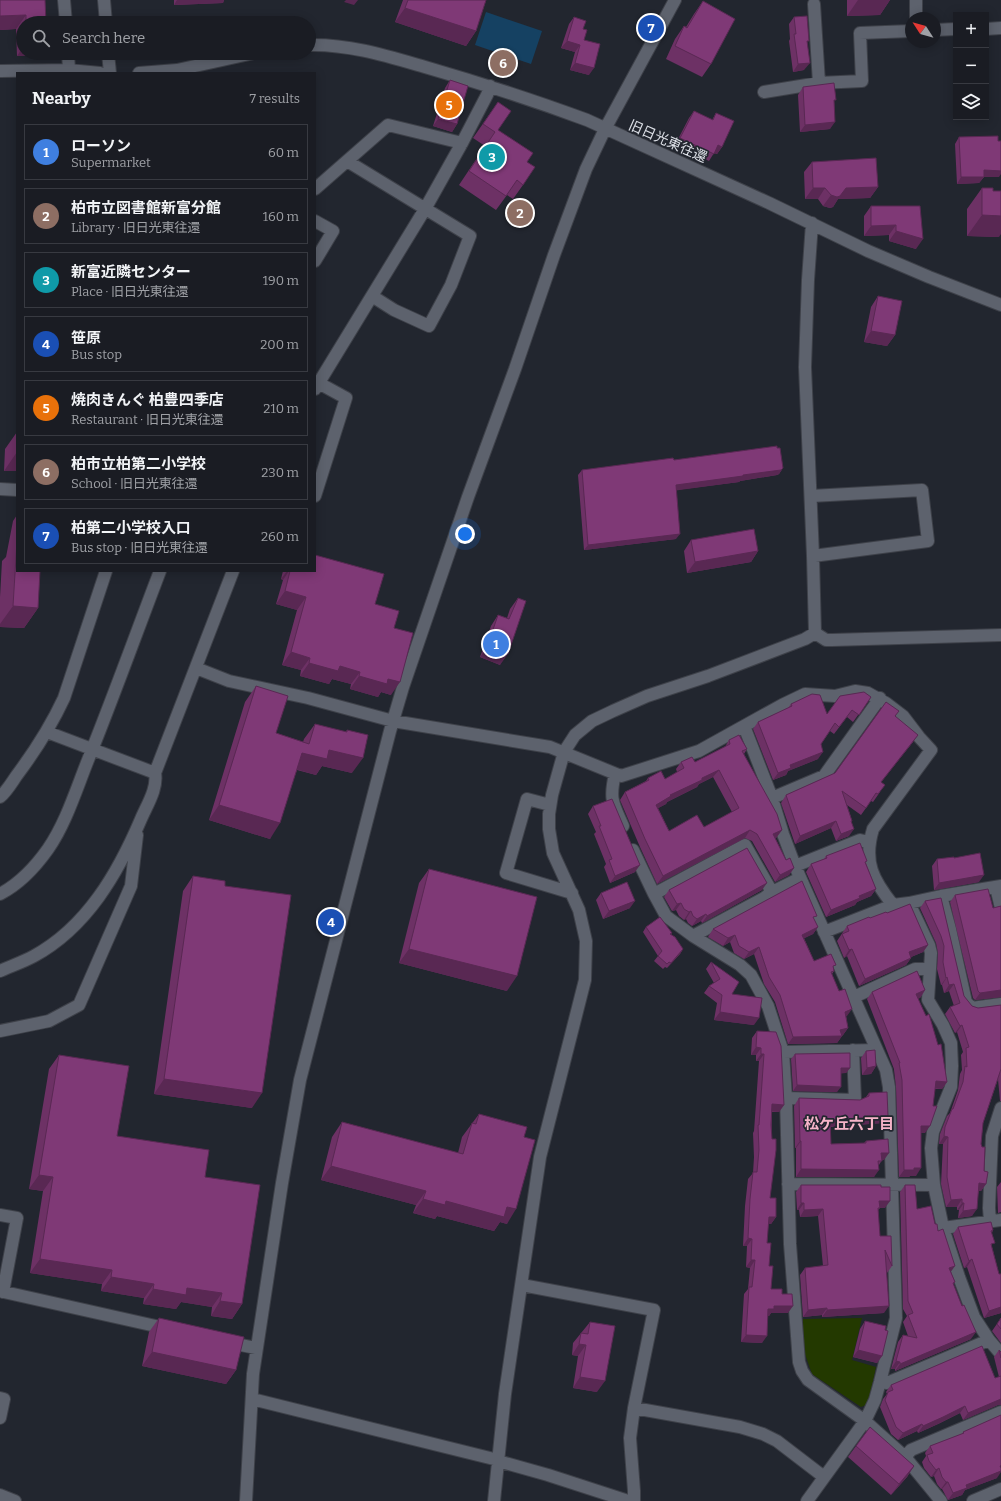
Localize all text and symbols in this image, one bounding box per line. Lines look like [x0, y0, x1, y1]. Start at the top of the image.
north arrow [905, 12, 941, 48]
map controls [953, 12, 989, 120]
button: + [953, 12, 989, 48]
pin: 7 [638, 13, 664, 43]
search box [16, 16, 316, 60]
icon: search [30, 27, 52, 49]
text: Search here [62, 29, 145, 47]
pin: 6 [490, 48, 516, 78]
button: − [953, 48, 989, 84]
button: layers [953, 84, 989, 120]
text: Nearby [32, 88, 91, 109]
pin: 5 [436, 90, 462, 120]
text: 7 results [250, 91, 300, 106]
street label: 旧日光東往還 [626, 117, 710, 166]
text: ローソン [71, 137, 131, 155]
pin: 3 [479, 142, 505, 172]
text: 1 [43, 145, 49, 160]
text: 60 m [268, 145, 299, 160]
text: Supermarket [71, 155, 151, 170]
pin: 2 [507, 198, 533, 228]
text: 柏市立図書館新富分館 [71, 199, 221, 217]
text: 2 [42, 209, 50, 224]
text: 160 m [263, 209, 299, 224]
text: Library · 旧日光東往還 [71, 220, 201, 235]
text: 新富近隣センター [71, 263, 191, 281]
text: 3 [42, 273, 50, 288]
text: 190 m [263, 273, 299, 288]
text: Place · 旧日光東往還 [71, 284, 189, 299]
text: 笹原 [71, 329, 101, 347]
text: 4 [42, 337, 50, 352]
text: 200 m [260, 337, 299, 352]
text: Bus stop [71, 347, 122, 362]
text: 焼肉きんぐ 柏豊四季店 [71, 391, 224, 409]
text: 5 [42, 401, 50, 416]
text: 210 m [263, 401, 299, 416]
text: Restaurant · 旧日光東往還 [71, 412, 224, 427]
text: 柏市立柏第二小学校 [71, 455, 206, 473]
text: 6 [42, 465, 50, 480]
text: 230 m [261, 465, 299, 480]
text: School · 旧日光東往還 [71, 476, 198, 491]
text: 柏第二小学校入口 [71, 519, 191, 537]
your location [455, 524, 475, 544]
text: 7 [43, 529, 50, 544]
text: 260 m [261, 529, 299, 544]
text: Bus stop · 旧日光東往還 [71, 540, 208, 555]
pin: 1 [483, 629, 509, 659]
pin: 4 [318, 907, 344, 937]
district label: 松ケ丘六丁目 [804, 1115, 894, 1133]

